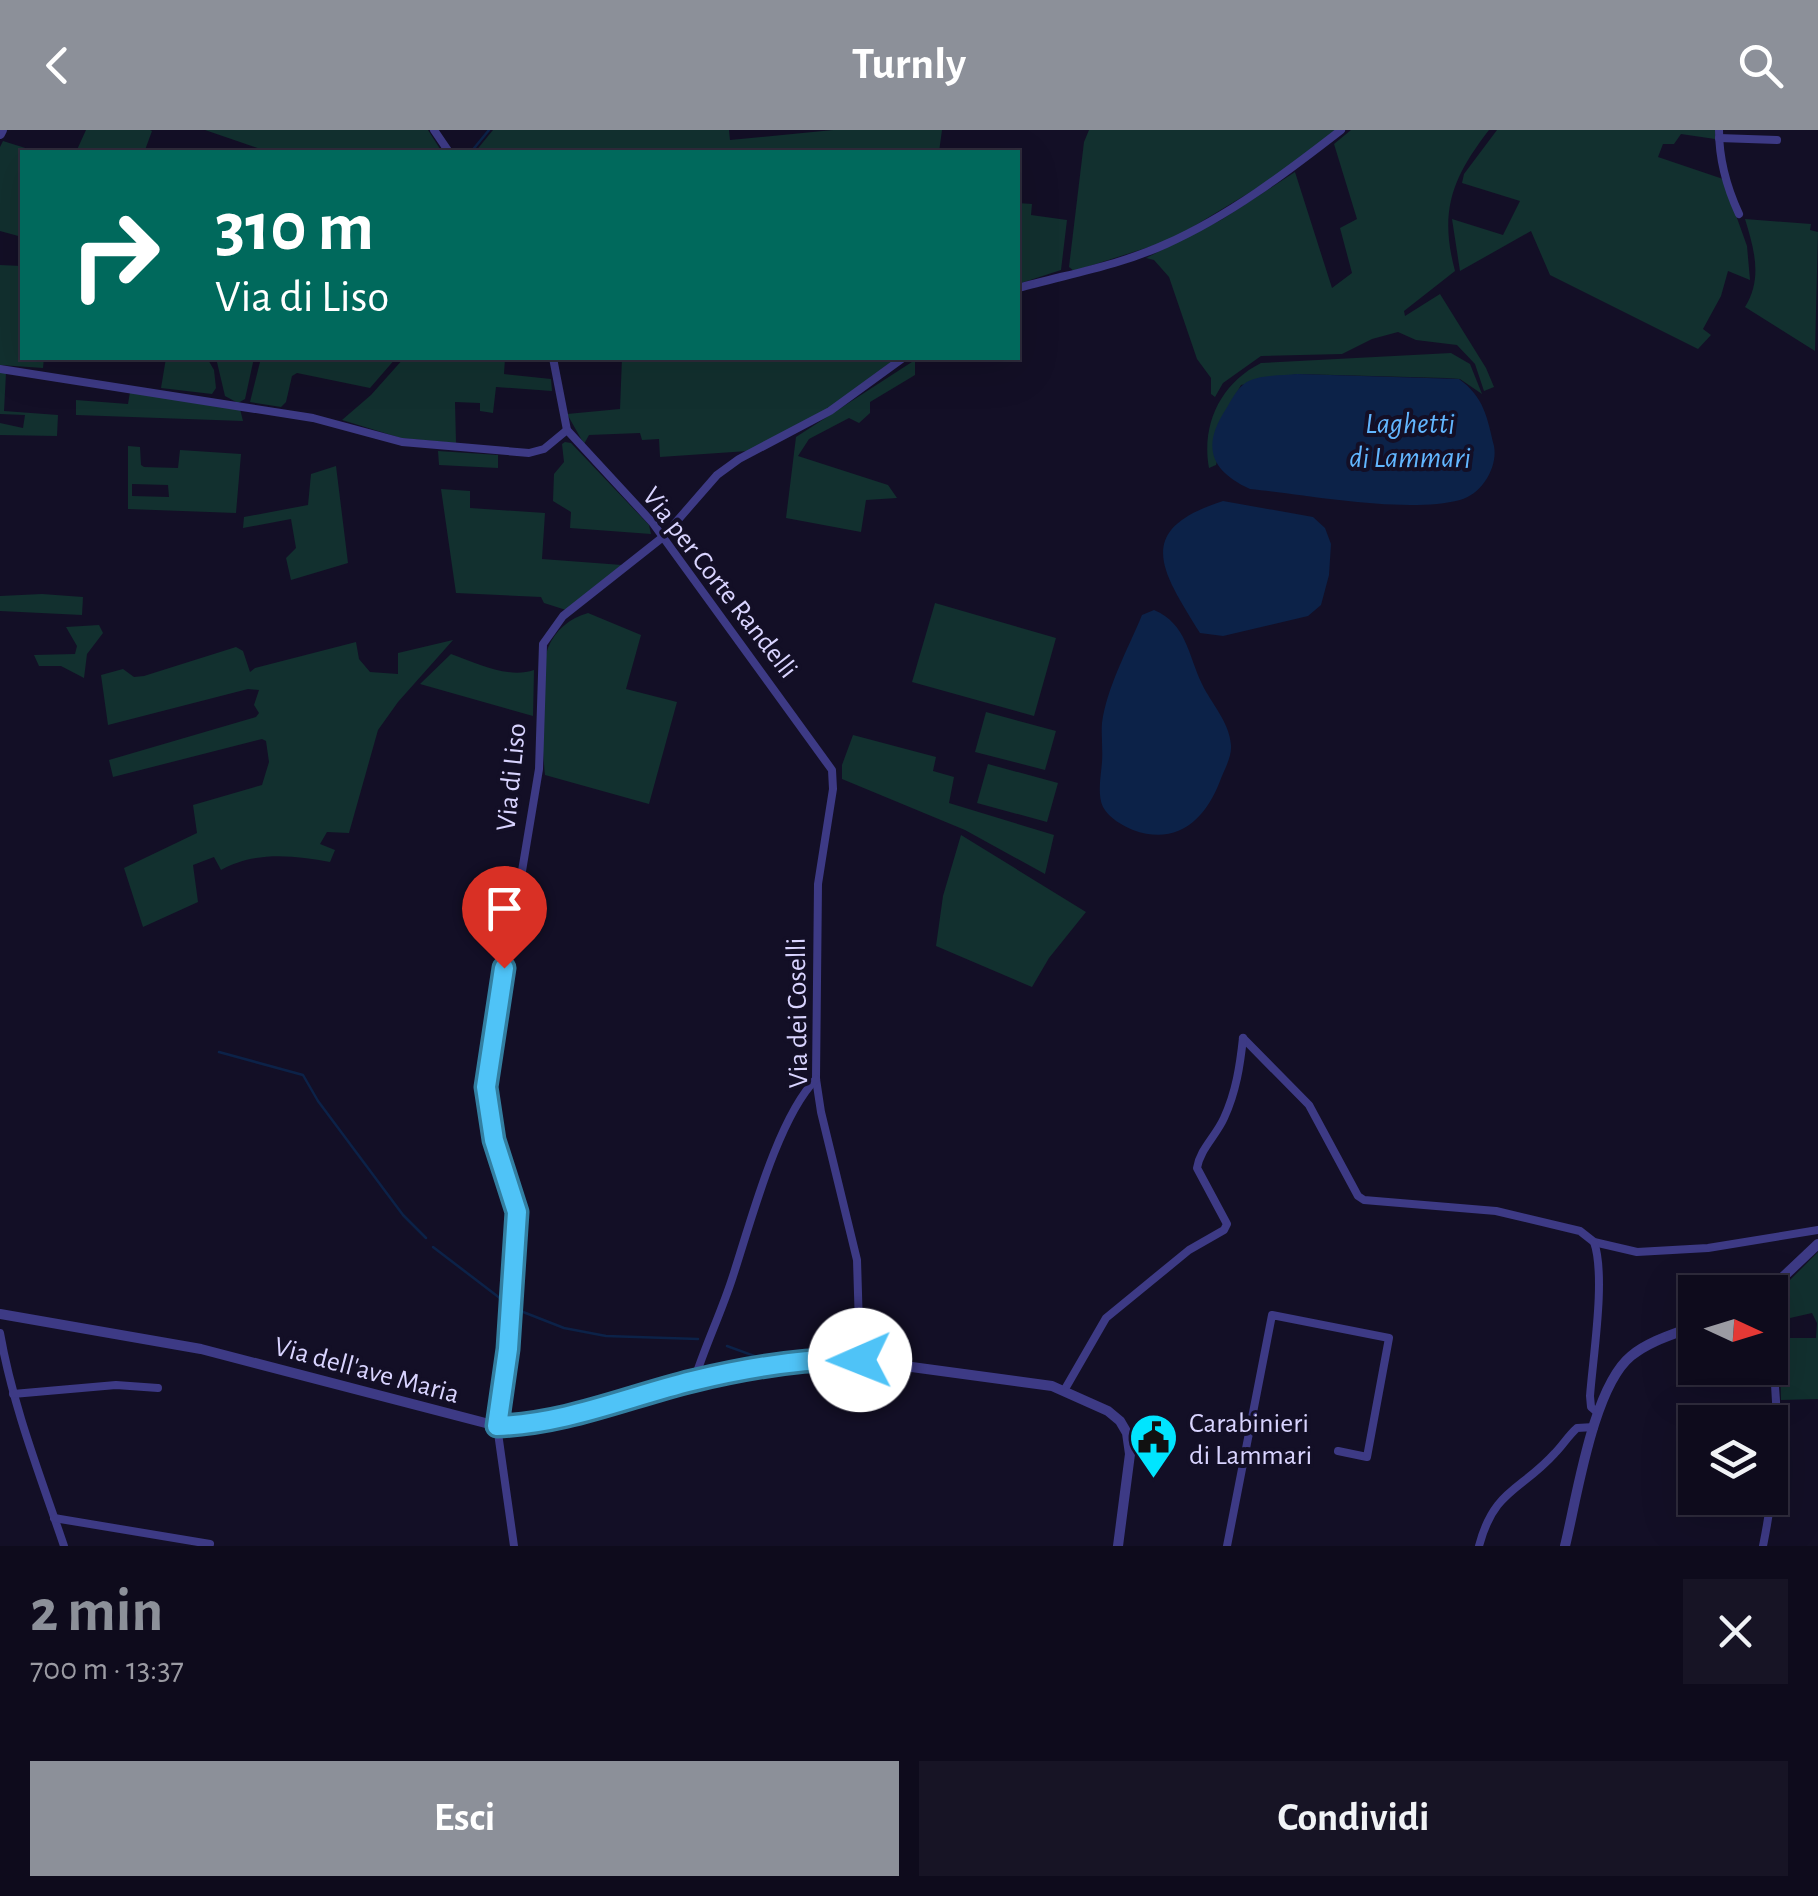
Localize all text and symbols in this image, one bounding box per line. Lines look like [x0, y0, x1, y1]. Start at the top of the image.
icon: back [30, 38, 85, 93]
icon: search [1733, 38, 1788, 93]
text: Turnly [852, 42, 966, 87]
icon: right [50, 190, 180, 320]
text: 310 m [215, 193, 374, 263]
text: Via di Liso [215, 275, 389, 320]
water label: Laghetti di Lammari [1349, 409, 1471, 473]
street label: Via per Corte Randelli [636, 483, 802, 684]
street label: Via di Liso [492, 722, 532, 833]
pin [462, 866, 547, 969]
icon: arrive [477, 881, 532, 936]
street label: Via dei Coselli [783, 937, 813, 1088]
north arrow [1678, 1275, 1788, 1385]
map controls [1678, 1275, 1788, 1515]
position arrow [808, 1308, 912, 1412]
street label: Via dell'ave Maria [271, 1333, 462, 1409]
button: layers [1678, 1405, 1788, 1515]
place label: Carabinieri di Lammari [1189, 1410, 1312, 1470]
public building icon: Carabinieri di Lammari [1128, 1412, 1180, 1480]
button: close [1683, 1579, 1788, 1684]
text: 2 min [30, 1582, 163, 1642]
text: 700 m · 13:37 [30, 1653, 184, 1685]
button: Esci [30, 1761, 899, 1876]
button: Condividi [919, 1761, 1788, 1876]

